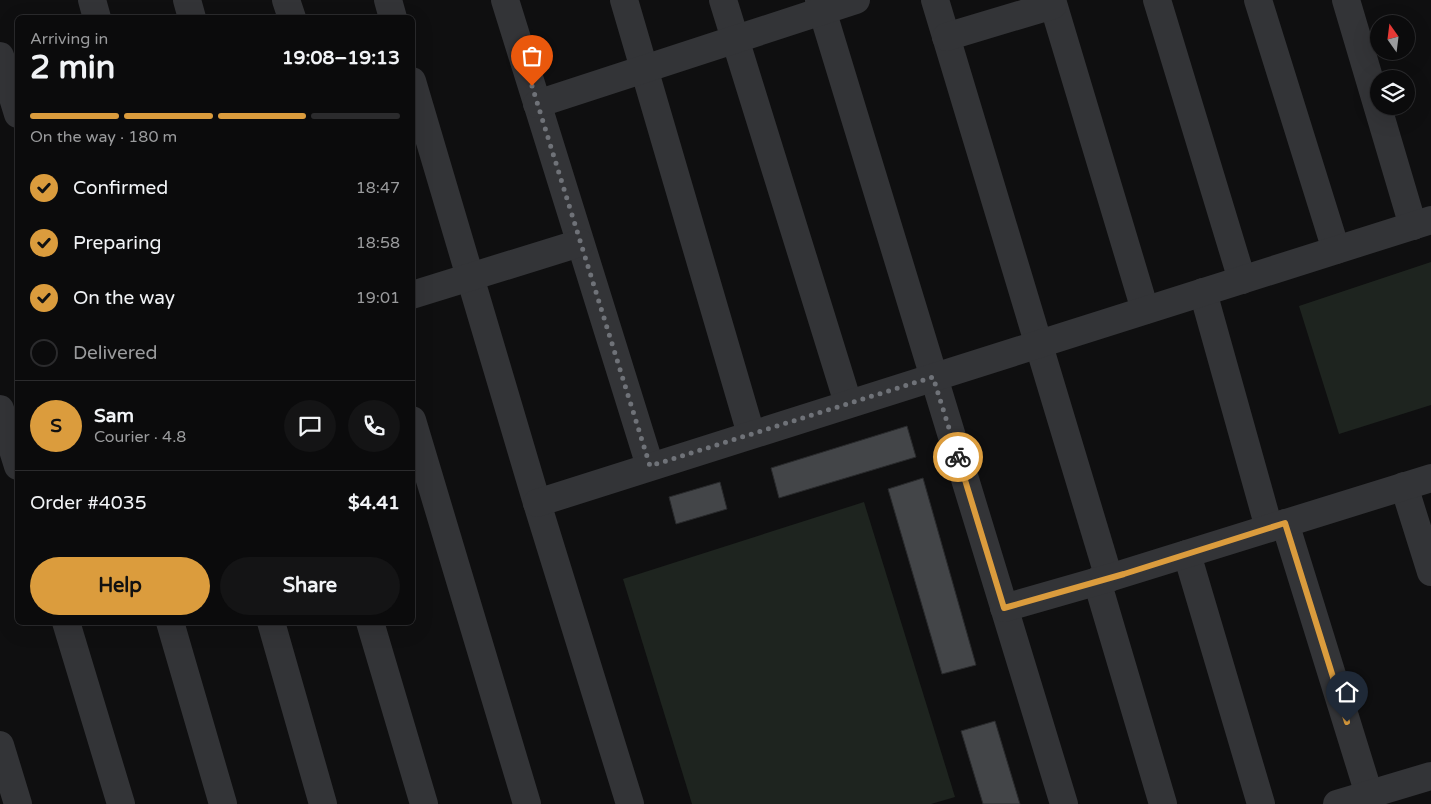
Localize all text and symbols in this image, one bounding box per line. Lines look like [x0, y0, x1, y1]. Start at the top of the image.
north arrow [1370, 15, 1415, 60]
map controls [1370, 15, 1415, 115]
text: Arriving in [30, 29, 108, 49]
pin [511, 35, 553, 86]
icon: bag [518, 42, 546, 70]
text: 19:08–19:13 [282, 47, 400, 69]
text: 2 min [30, 49, 115, 87]
button: layers [1370, 70, 1415, 115]
text: On the way · 180 m [30, 127, 177, 147]
icon: check [30, 174, 58, 202]
text: Confirmed [73, 177, 168, 199]
text: 18:47 [356, 178, 400, 198]
icon: check [30, 229, 58, 257]
text: Preparing [73, 232, 162, 254]
text: 18:58 [356, 233, 400, 253]
icon: check [30, 284, 58, 312]
text: On the way [73, 287, 175, 309]
text: 19:01 [356, 288, 400, 308]
text: Delivered [73, 342, 158, 364]
button: chat [284, 400, 336, 452]
button: phone [348, 400, 400, 452]
text: Sam [94, 405, 134, 427]
text: S [50, 415, 62, 437]
text: Courier · 4.8 [94, 427, 186, 447]
courier [933, 432, 983, 482]
icon: bike [944, 443, 972, 471]
text: Order #4035 [30, 492, 147, 514]
text: $4.41 [348, 492, 400, 514]
button: Help [30, 557, 210, 615]
button: Share [220, 557, 400, 615]
pin [1326, 671, 1368, 722]
icon: home [1333, 678, 1361, 706]

